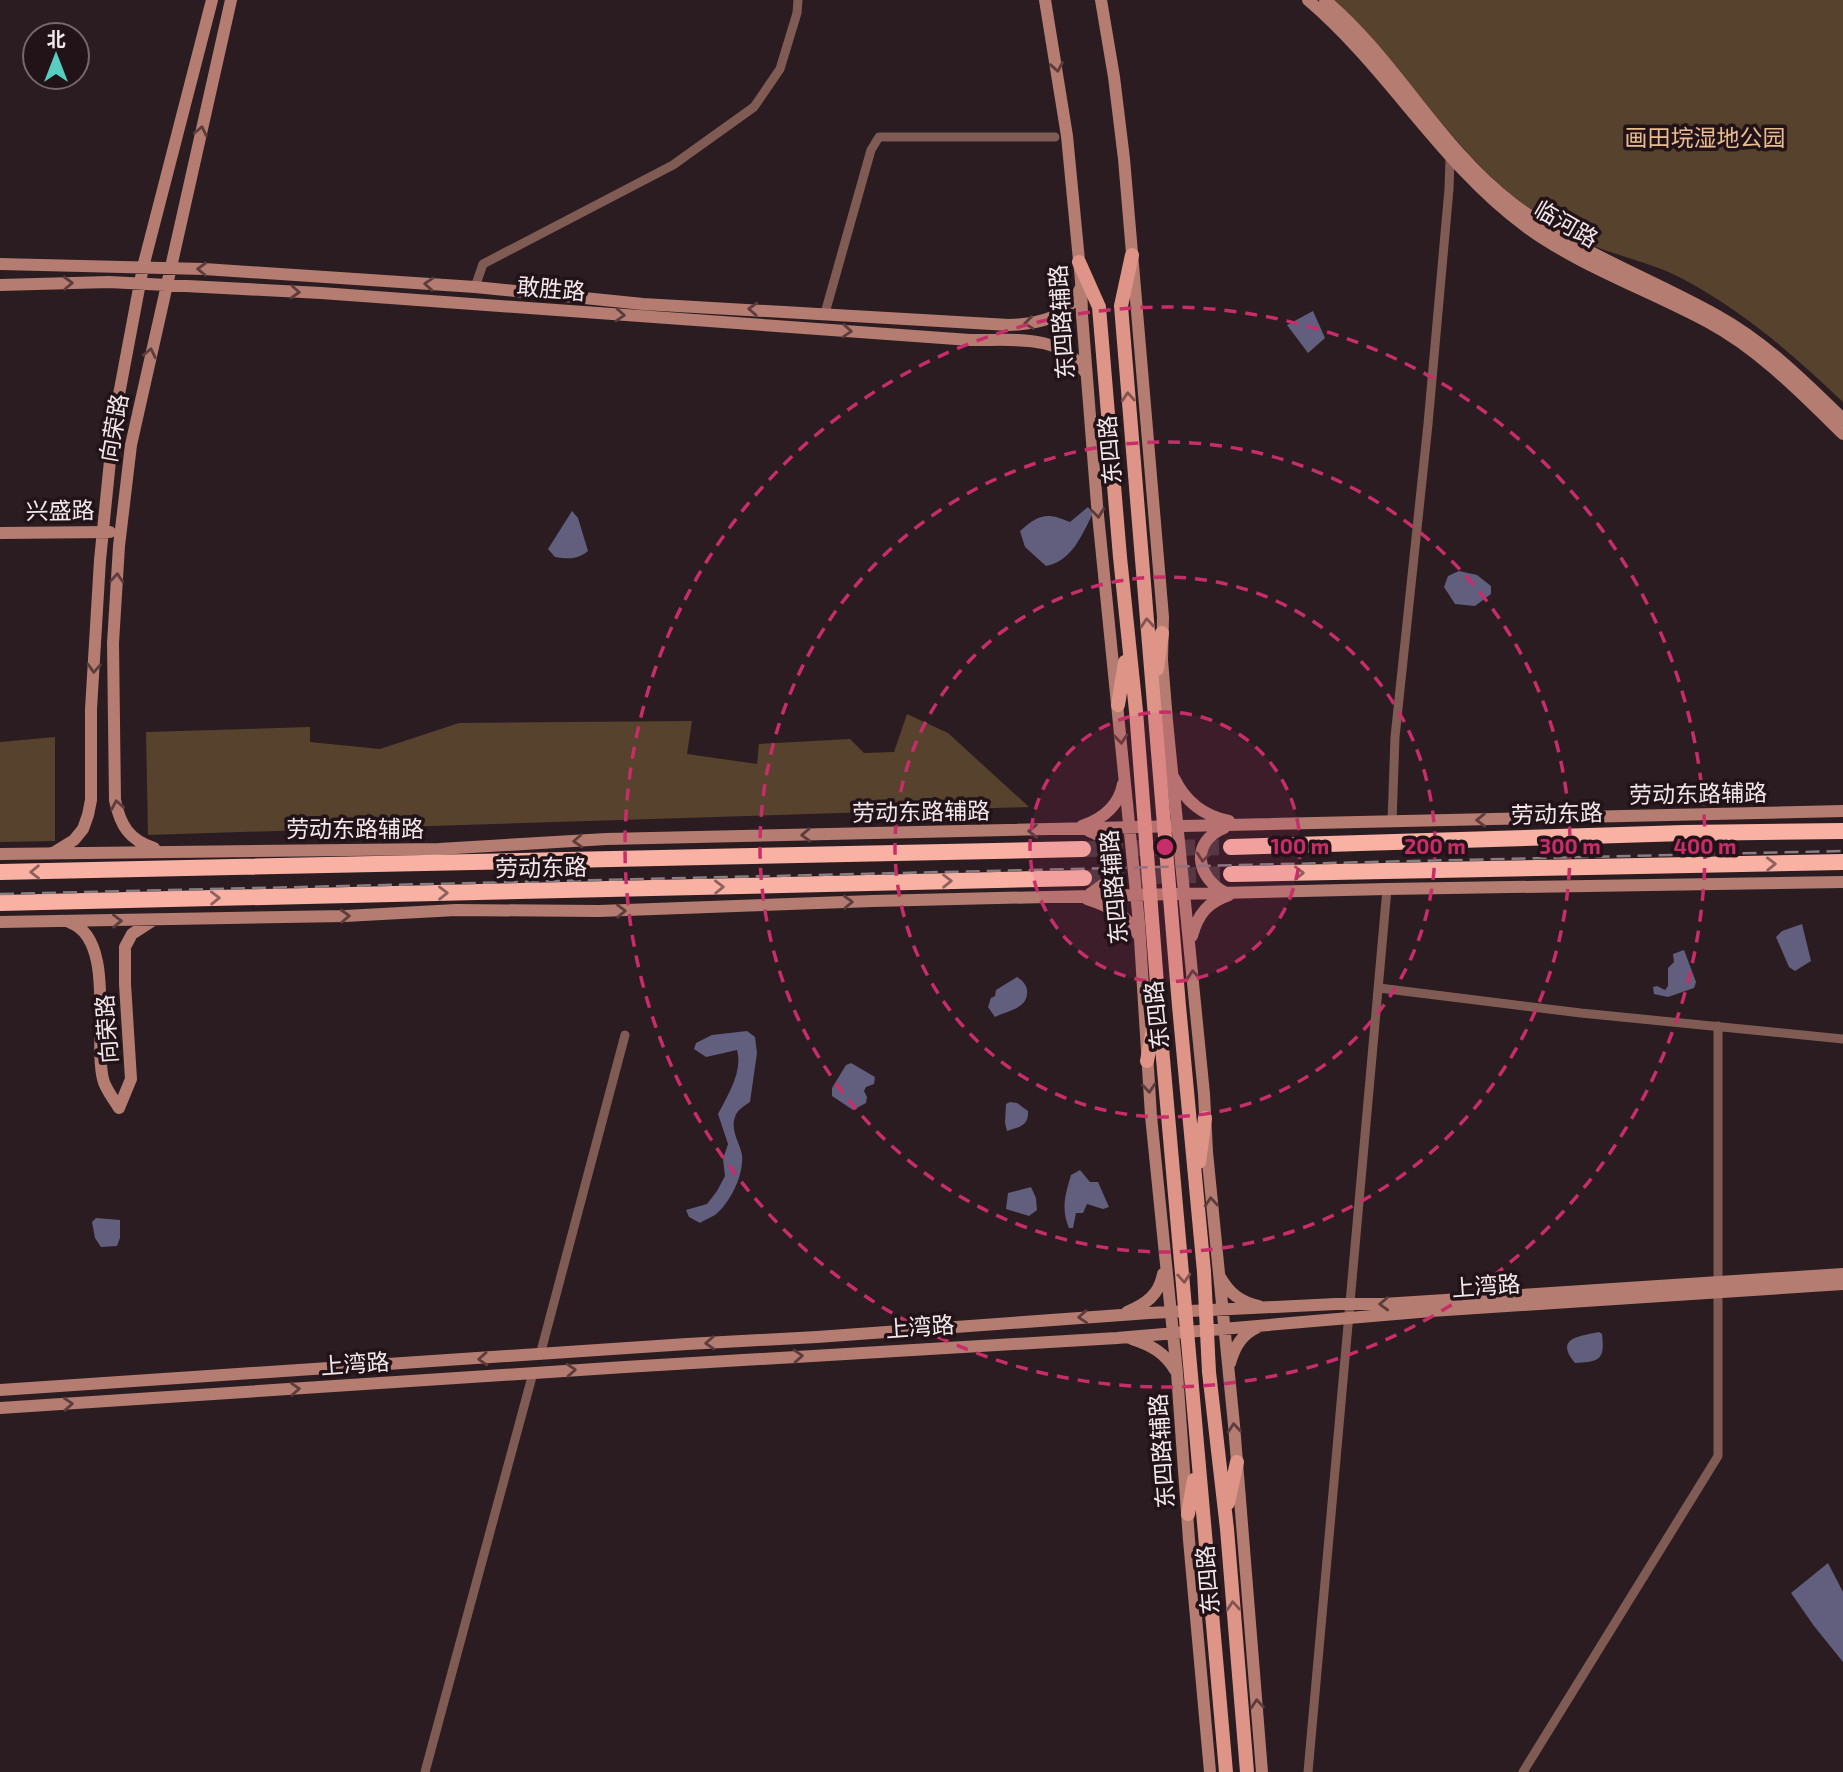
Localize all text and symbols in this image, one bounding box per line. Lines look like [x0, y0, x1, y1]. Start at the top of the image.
north arrow [21, 21, 91, 91]
text: 北 [46, 27, 66, 50]
one-way arrow [1049, 61, 1064, 73]
park label: 画田垸湿地公园 [1625, 123, 1786, 151]
one-way arrow [193, 125, 208, 137]
street label: 临河路 [1530, 194, 1603, 253]
one-way arrow [196, 261, 207, 276]
street label: 东四路辅路 [1043, 264, 1079, 380]
street label: 敢胜路 [515, 271, 587, 305]
one-way arrow [63, 275, 74, 291]
one-way arrow [423, 277, 434, 292]
one-way arrow [290, 285, 301, 300]
one-way arrow [748, 302, 759, 317]
one-way arrow [615, 308, 626, 323]
one-way arrow [1023, 316, 1035, 331]
one-way arrow [842, 323, 853, 338]
one-way arrow [142, 347, 156, 359]
street label: 向荣路 [93, 391, 133, 464]
one-way arrow [1121, 391, 1136, 402]
street label: 东四路 [1092, 414, 1126, 486]
street label: 兴盛路 [25, 495, 95, 525]
one-way arrow [1091, 507, 1106, 519]
one-way arrow [109, 572, 124, 583]
one-way arrow [1140, 617, 1155, 629]
one-way arrow [86, 663, 101, 674]
one-way arrow [1113, 734, 1128, 745]
street label: 劳动东路辅路 [1629, 778, 1767, 808]
street label: 劳动东路辅路 [852, 796, 990, 826]
street label: 劳动东路 [1511, 797, 1603, 829]
one-way arrow [110, 799, 125, 811]
one-way arrow [1475, 812, 1486, 827]
street label: 劳动东路辅路 [286, 814, 424, 842]
one-way arrow [1027, 823, 1038, 839]
one-way arrow [800, 827, 810, 843]
street label: 东四路辅路 [1094, 829, 1132, 946]
one-way arrow [572, 833, 583, 848]
text: 100 m [1271, 833, 1329, 858]
text: 200 m [1404, 833, 1466, 858]
text: 300 m [1539, 833, 1601, 858]
text: 400 m [1674, 833, 1736, 858]
centre of rings [1153, 835, 1177, 859]
street label: 劳动东路 [495, 852, 587, 882]
one-way arrow [1196, 852, 1211, 863]
one-way arrow [1767, 856, 1777, 872]
one-way arrow [30, 864, 41, 879]
one-way arrow [1294, 865, 1305, 880]
one-way arrow [941, 874, 952, 889]
one-way arrow [714, 879, 725, 894]
one-way arrow [438, 885, 448, 901]
one-way arrow [210, 891, 221, 906]
one-way arrow [843, 895, 854, 910]
one-way arrow [616, 903, 627, 918]
one-way arrow [339, 909, 350, 924]
one-way arrow [112, 913, 123, 929]
one-way arrow [1186, 970, 1201, 981]
street label: 东四路 [1138, 979, 1174, 1051]
street label: 向荣路 [90, 994, 122, 1064]
one-way arrow [1141, 1083, 1156, 1094]
one-way arrow [1204, 1196, 1219, 1207]
street label: 上湾路 [1451, 1269, 1521, 1301]
one-way arrow [1176, 1273, 1191, 1284]
one-way arrow [1378, 1296, 1389, 1311]
one-way arrow [1077, 1309, 1088, 1324]
street label: 上湾路 [885, 1310, 955, 1342]
one-way arrow [704, 1335, 715, 1350]
street label: 上湾路 [320, 1347, 390, 1379]
one-way arrow [793, 1349, 804, 1364]
one-way arrow [477, 1351, 488, 1366]
one-way arrow [566, 1363, 577, 1378]
one-way arrow [290, 1382, 301, 1397]
street label: 东四路辅路 [1143, 1393, 1179, 1509]
one-way arrow [63, 1397, 74, 1412]
one-way arrow [1227, 1423, 1242, 1434]
street label: 东四路 [1190, 1544, 1224, 1616]
one-way arrow [1226, 1601, 1241, 1612]
one-way arrow [1250, 1698, 1265, 1709]

